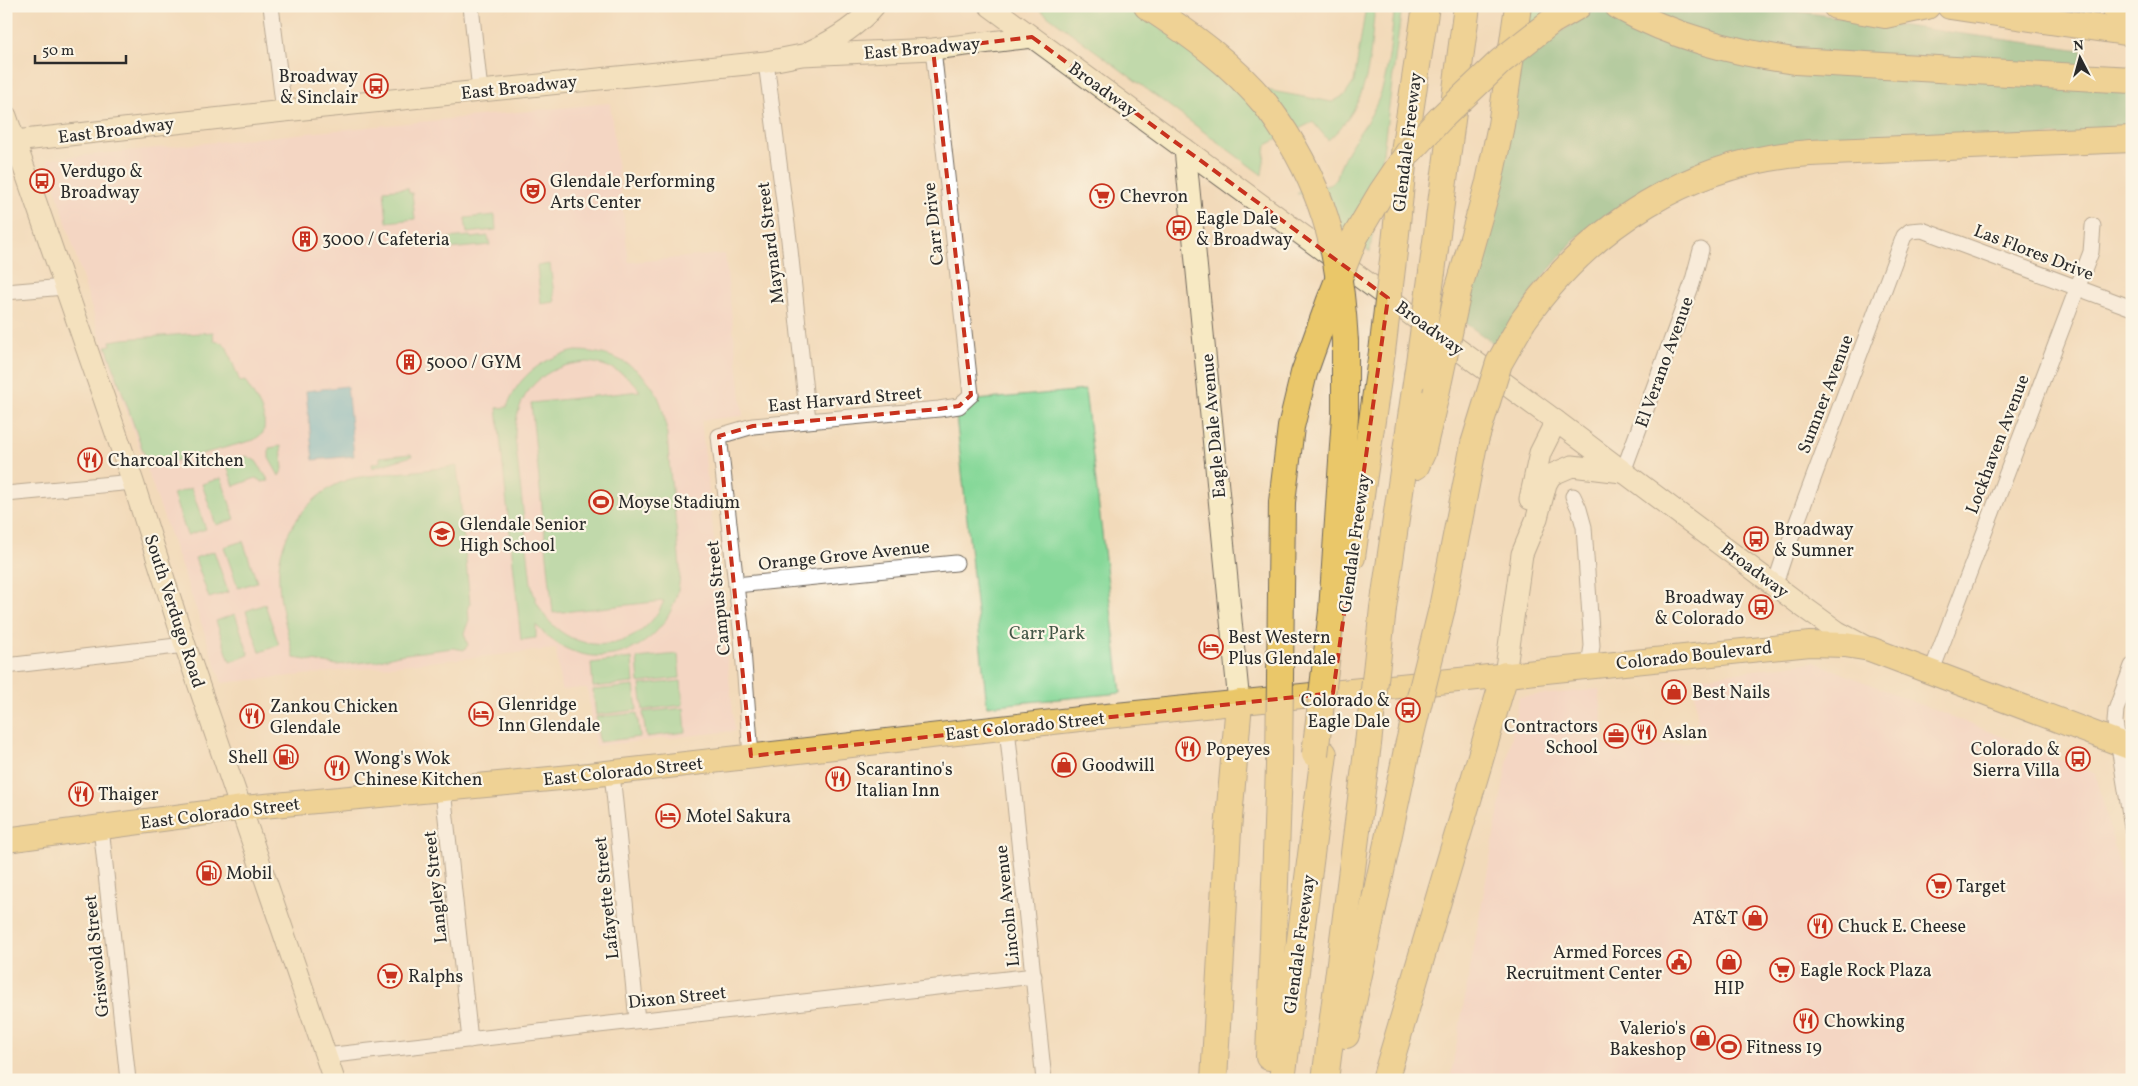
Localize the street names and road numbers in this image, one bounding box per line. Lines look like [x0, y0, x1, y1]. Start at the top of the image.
street label: East Broadway [863, 32, 982, 67]
street label: Broadway [1063, 57, 1142, 124]
street label: East Broadway [460, 70, 579, 107]
street label: Glendale Freeway [1388, 71, 1429, 213]
street label: East Broadway [57, 112, 176, 151]
street label: Maynard Street [752, 180, 791, 305]
street label: Carr Drive [918, 181, 951, 267]
street label: Las Flores Drive [1970, 219, 2097, 288]
street label: El Verano Avenue [1630, 294, 1701, 432]
street label: Broadway [1390, 296, 1469, 363]
street label: Sumner Avenue [1792, 332, 1861, 458]
street label: Eagle Dale Avenue [1196, 353, 1233, 499]
street label: Lockhaven Avenue [1960, 371, 2036, 518]
street label: East Harvard Street [767, 381, 923, 420]
street label: Glendale Freeway [1333, 472, 1378, 615]
street label: South Verdugo Road [137, 532, 210, 691]
street label: Orange Grove Avenue [757, 535, 931, 578]
street label: Broadway [1715, 537, 1794, 605]
street label: Campus Street [701, 539, 738, 657]
street label: Colorado Boulevard [1615, 636, 1773, 677]
street label: East Colorado Street [944, 707, 1106, 748]
street label: East Colorado Street [542, 752, 704, 793]
street label: East Colorado Street [139, 792, 301, 837]
street label: Langley Street [418, 829, 455, 944]
street label: Lafayette Street [589, 835, 626, 960]
street label: Lincoln Avenue [990, 844, 1027, 968]
street label: Glendale Freeway [1278, 873, 1323, 1016]
street label: Griswold Street [79, 893, 116, 1018]
street label: Dixon Street [627, 981, 728, 1016]

